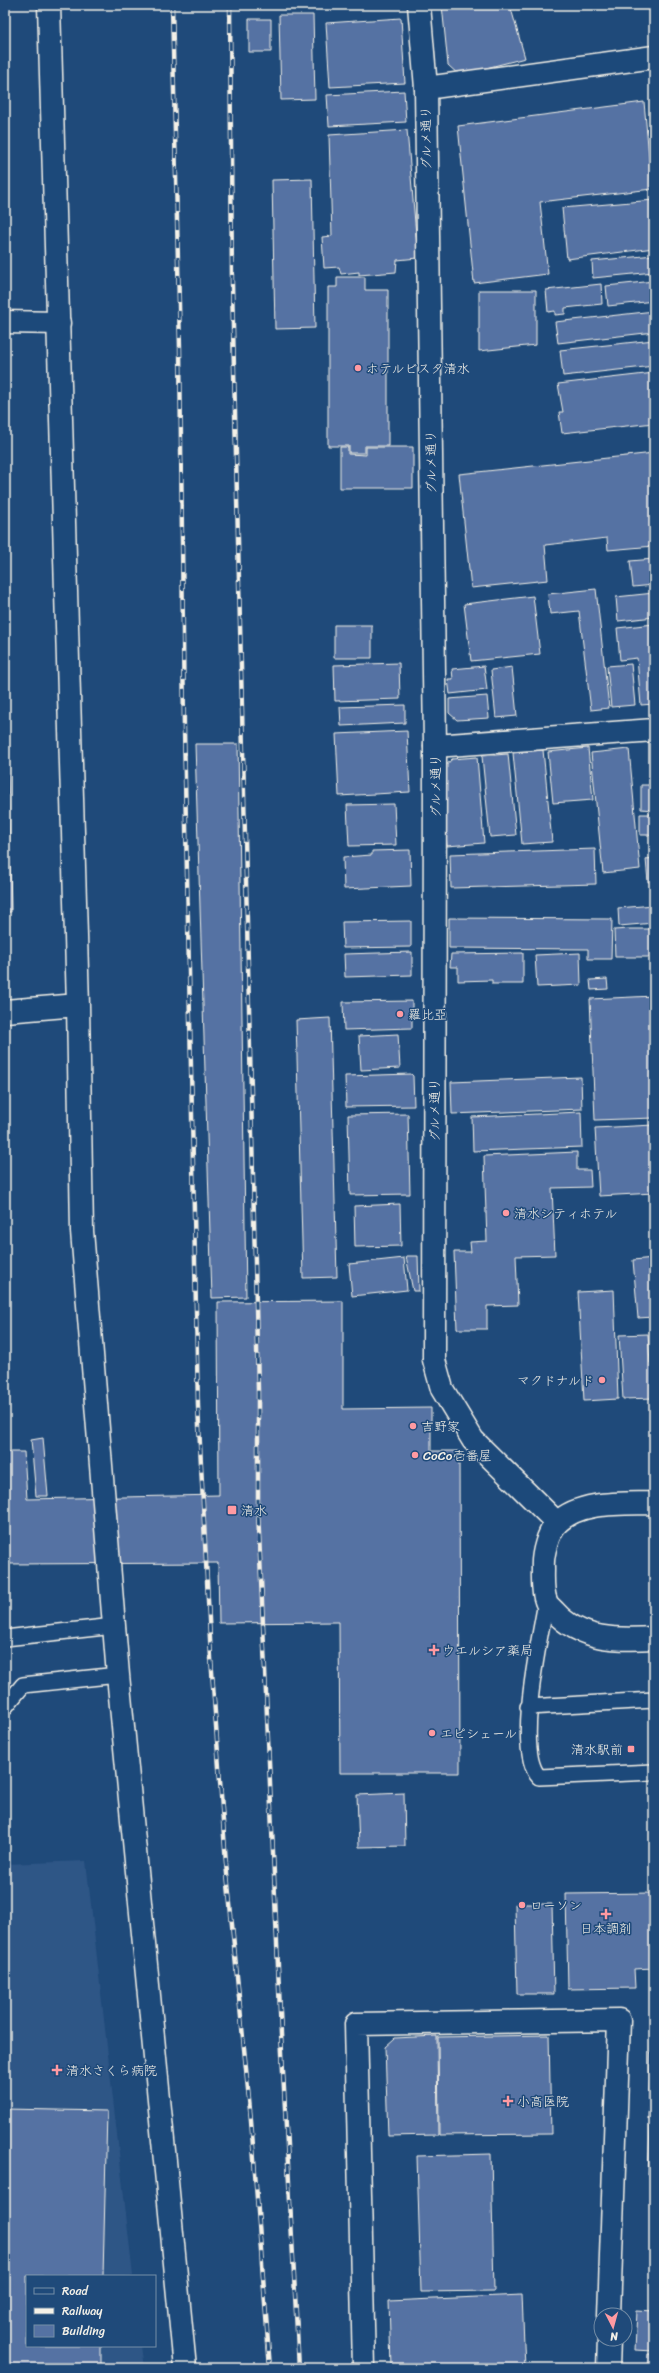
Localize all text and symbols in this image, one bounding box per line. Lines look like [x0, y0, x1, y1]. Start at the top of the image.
street label: グルメ通り [414, 106, 438, 170]
place label: ホテルビスタ清水 [366, 357, 470, 380]
marker: ホテルビスタ清水 [353, 363, 363, 373]
street label: グルメ通り [419, 430, 443, 494]
street label: グルメ通り [424, 754, 447, 818]
place label: 羅比亞 [408, 1003, 447, 1026]
marker: 羅比亞 [395, 1009, 405, 1019]
street label: グルメ通り [423, 1078, 446, 1142]
place label: 清水シティホテル [514, 1202, 617, 1225]
marker: 清水シティホテル [501, 1208, 511, 1218]
place label: マクドナルド [517, 1369, 594, 1392]
marker: マクドナルド [597, 1375, 607, 1385]
place label: 吉野家 [421, 1415, 460, 1438]
marker: 吉野家 [408, 1421, 418, 1431]
place label: CoCo壱番屋 [423, 1444, 491, 1467]
marker: CoCo壱番屋 [410, 1450, 420, 1460]
place label: 清水 [241, 1499, 267, 1522]
marker: 清水 [226, 1504, 238, 1516]
place label: ウエルシア薬局 [442, 1639, 533, 1662]
marker: ウエルシア薬局 [429, 1645, 439, 1655]
place label: エピシェール [440, 1722, 517, 1745]
marker: エピシェール [427, 1728, 437, 1738]
place label: 清水駅前 [571, 1738, 623, 1761]
marker: 清水駅前 [626, 1744, 636, 1754]
place label: ローソン [530, 1894, 582, 1917]
marker: ローソン [517, 1900, 527, 1910]
marker: 日本調剤 [601, 1909, 611, 1919]
place label: 日本調剤 [580, 1917, 632, 1940]
place label: 清水さくら病院 [66, 2059, 157, 2082]
marker: 清水さくら病院 [51, 2064, 63, 2076]
place label: 小高医院 [517, 2090, 569, 2113]
marker: 小高医院 [502, 2095, 514, 2107]
legend [26, 2275, 156, 2347]
text: Road [62, 2280, 89, 2302]
text: Railway [62, 2300, 103, 2322]
north arrow [593, 2307, 633, 2347]
text: Building [62, 2320, 105, 2342]
text: N [609, 2326, 620, 2346]

